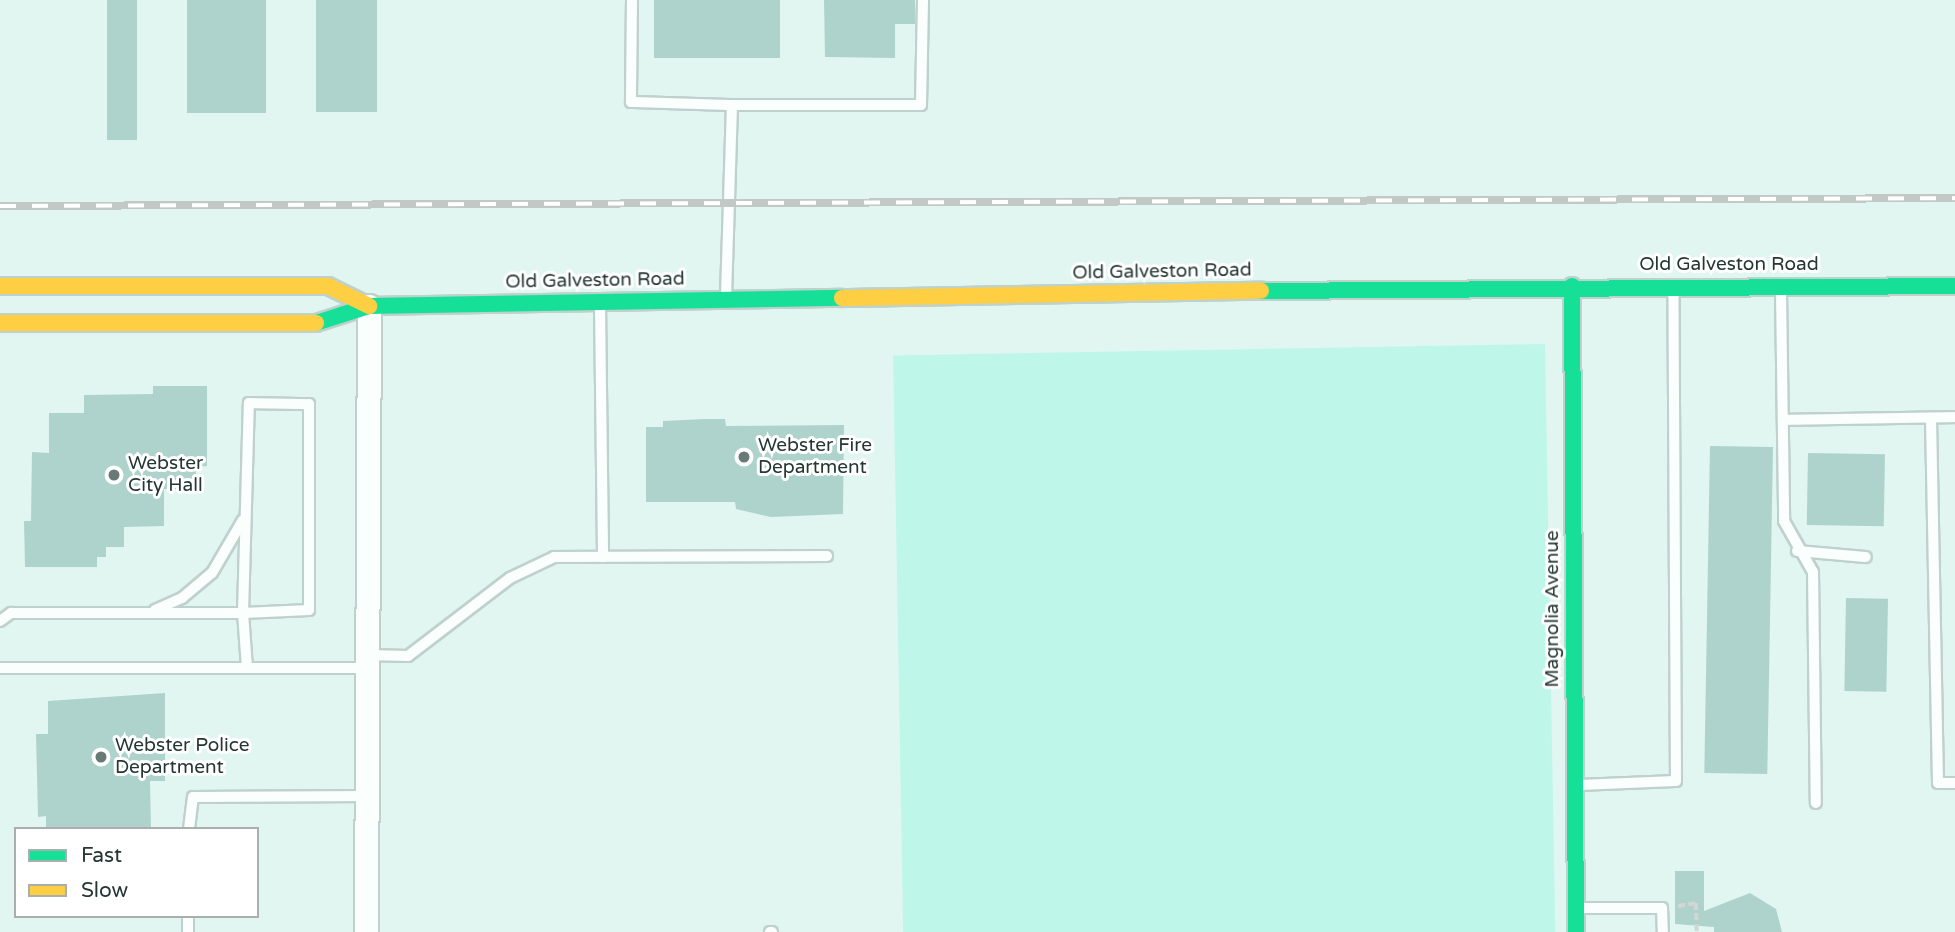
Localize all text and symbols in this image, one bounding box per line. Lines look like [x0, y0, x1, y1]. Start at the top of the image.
street label: Old Galveston Road [1639, 254, 1819, 276]
street label: Old Galveston Road [1072, 259, 1252, 285]
street label: Old Galveston Road [505, 268, 685, 294]
place label: Webster Fire Department [758, 435, 872, 479]
marker: Webster Fire Department [736, 449, 752, 465]
place label: Webster City Hall [128, 453, 203, 497]
marker: Webster City Hall [106, 467, 122, 483]
street label: Magnolia Avenue [1542, 530, 1564, 688]
place label: Webster Police Department [115, 735, 250, 779]
marker: Webster Police Department [93, 749, 109, 765]
legend [14, 827, 259, 918]
text: Fast [81, 843, 122, 868]
text: Slow [81, 878, 128, 903]

